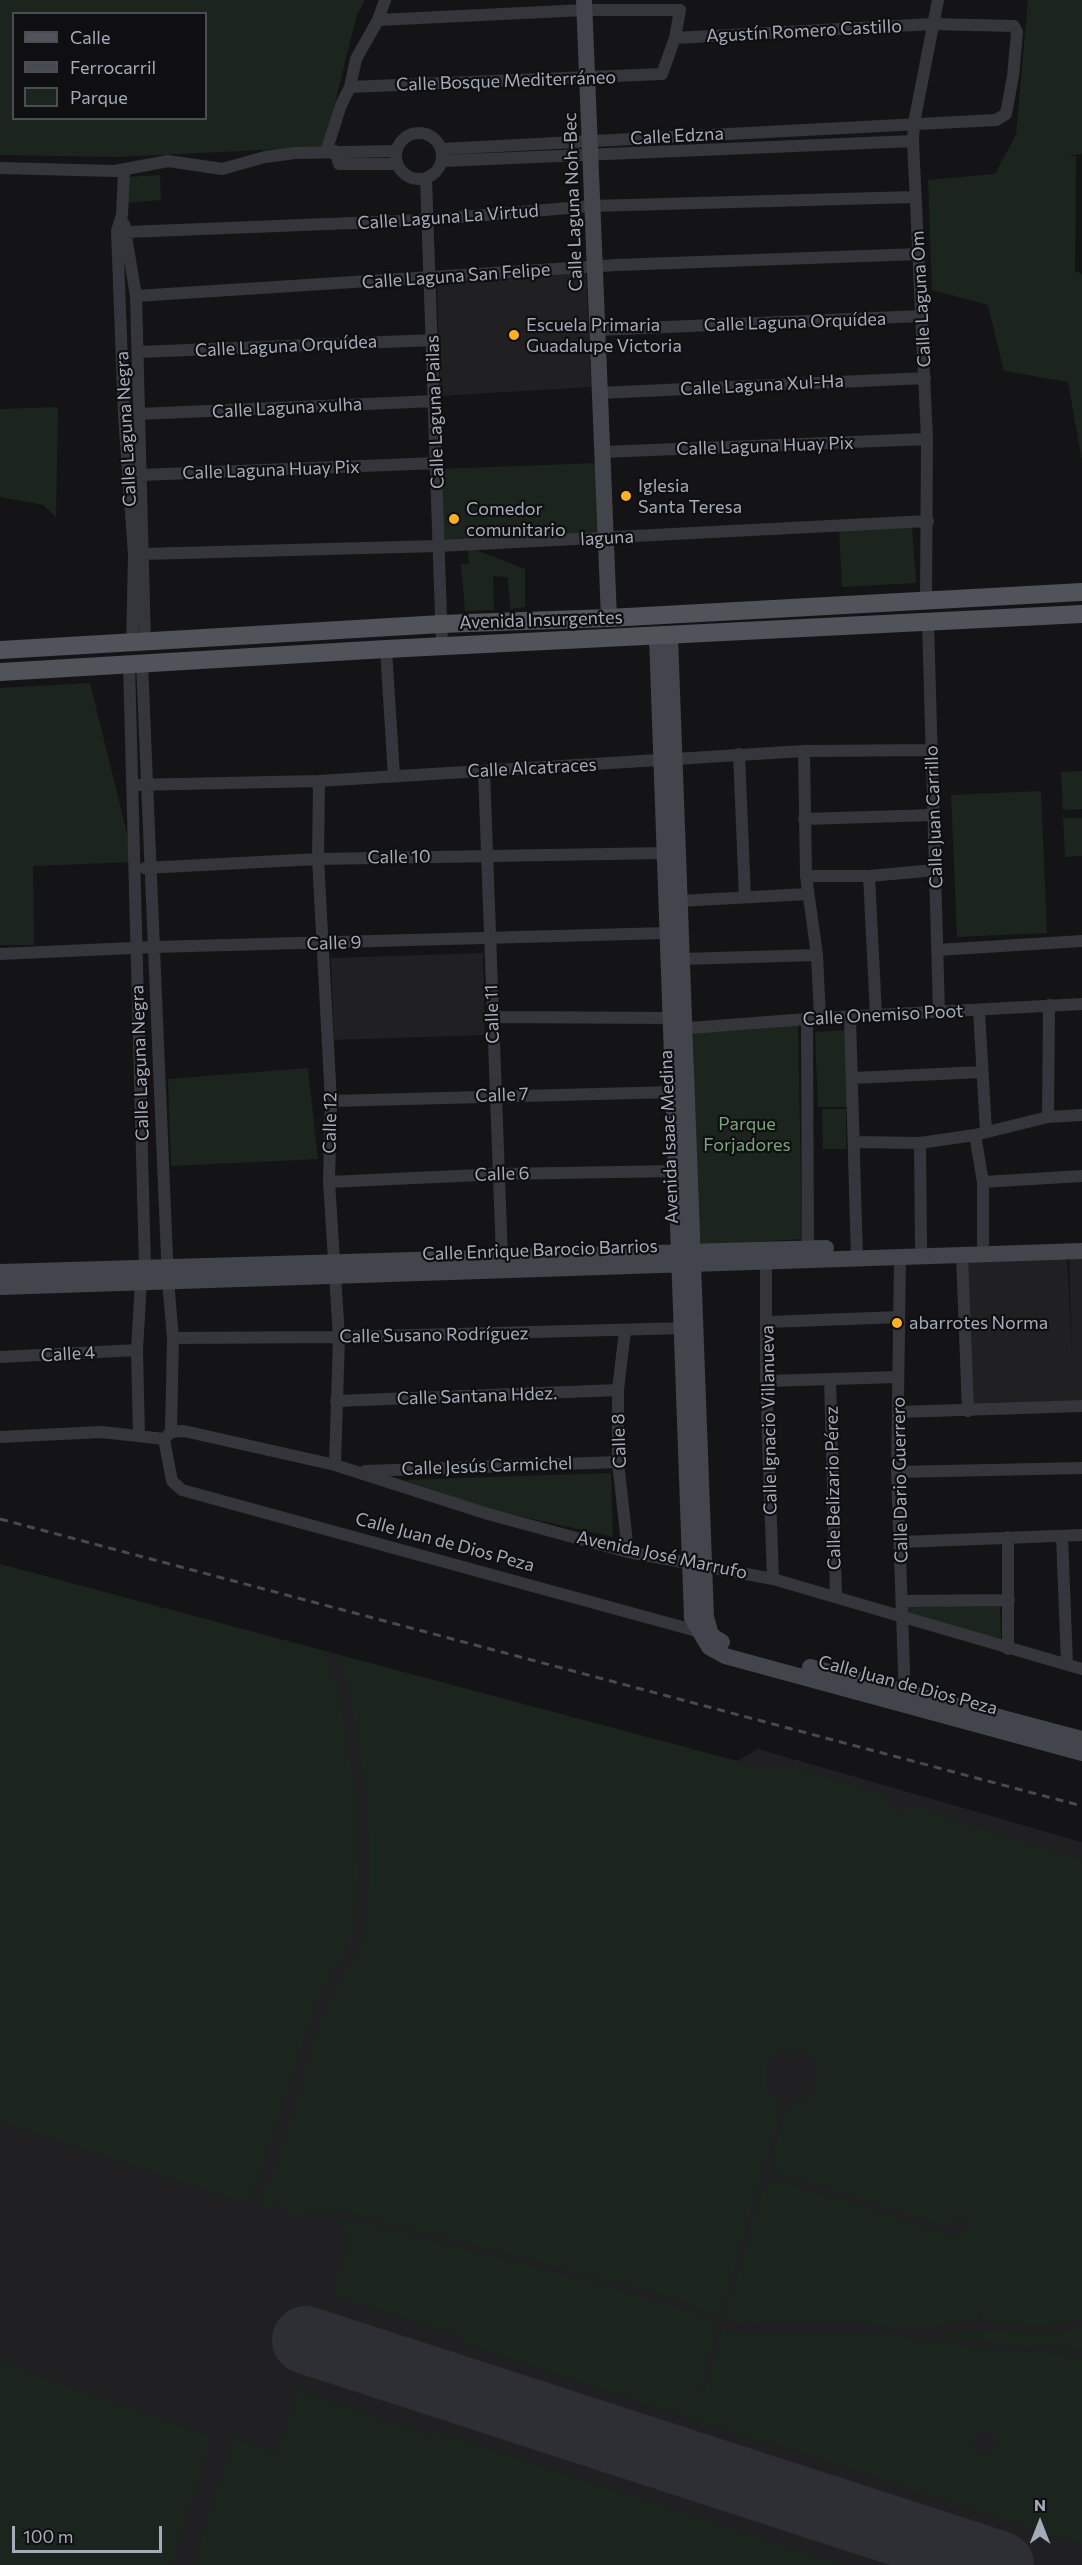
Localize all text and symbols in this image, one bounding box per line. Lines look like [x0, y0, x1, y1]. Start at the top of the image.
legend [12, 12, 207, 120]
street label: Agustín Romero Castillo [706, 15, 902, 47]
text: Calle [70, 26, 110, 48]
text: Ferrocarril [70, 56, 156, 78]
street label: Calle Bosque Mediterráneo [396, 66, 616, 96]
text: Parque [70, 86, 128, 108]
street label: Calle Laguna Noh-Bec [559, 112, 587, 292]
street label: Calle Edzna [630, 123, 724, 149]
street label: Calle Laguna La Virtud [357, 200, 539, 234]
street label: Calle Laguna Om [907, 230, 935, 368]
street label: Calle Laguna San Felipe [361, 259, 551, 293]
street label: Calle Laguna Orquídea [703, 308, 887, 336]
place label: Escuela Primaria Guadalupe Victoria [526, 314, 682, 356]
marker: Escuela Primaria Guadalupe Victoria [507, 328, 521, 342]
street label: Calle Laguna Orquídea [194, 330, 378, 362]
street label: Calle Laguna Pailas [422, 335, 448, 489]
street label: Calle Laguna Negra [111, 351, 141, 507]
street label: Calle Laguna Xul-Ha [680, 370, 844, 400]
street label: Calle Laguna xulha [211, 393, 363, 423]
street label: Calle Laguna Huay Pix [676, 432, 854, 460]
street label: Calle Laguna Huay Pix [182, 456, 360, 484]
place label: Iglesia Santa Teresa [638, 475, 742, 518]
marker: Iglesia Santa Teresa [619, 489, 633, 503]
place label: Comedor comunitario [466, 498, 566, 540]
marker: Comedor comunitario [447, 512, 461, 526]
street label: laguna [580, 526, 634, 550]
street label: Avenida Insurgentes [459, 606, 623, 634]
street label: Calle Juan Carrillo [921, 745, 947, 889]
street label: Calle Alcatraces [467, 754, 597, 782]
street label: Calle 10 [367, 846, 431, 868]
street label: Calle 9 [306, 931, 362, 955]
street label: Calle 11 [480, 984, 504, 1044]
street label: Calle Laguna Negra [126, 985, 154, 1141]
street label: Calle Onemiso Poot [802, 1000, 964, 1030]
street label: Avenida Isaac Medina [655, 1050, 683, 1224]
street label: Calle 7 [475, 1083, 529, 1107]
street label: Calle 12 [319, 1092, 341, 1154]
park label: Parque Forjadores [703, 1113, 791, 1156]
street label: Calle 6 [474, 1162, 530, 1186]
street label: Calle Enrique Barocio Barrios [422, 1235, 658, 1265]
place label: abarrotes Norma [909, 1312, 1048, 1334]
marker: abarrotes Norma [890, 1316, 904, 1330]
street label: Calle Susano Rodríguez [339, 1323, 529, 1347]
street label: Calle Ignacio Villanueva [757, 1325, 781, 1515]
street label: Calle 4 [40, 1342, 96, 1366]
street label: Calle Santana Hdez. [396, 1382, 558, 1410]
street label: Calle Dario Guerrero [888, 1397, 912, 1563]
street label: Calle Belizario Pérez [821, 1406, 845, 1570]
street label: Calle 8 [607, 1413, 631, 1469]
street label: Calle Jesús Carmichel [401, 1452, 573, 1480]
street label: Calle Juan de Dios Peza [353, 1508, 537, 1576]
street label: Avenida José Marrufo [575, 1526, 749, 1584]
street label: Calle Juan de Dios Peza [816, 1651, 1000, 1719]
north arrow [1010, 2493, 1070, 2553]
text: N [1034, 2495, 1046, 2514]
scale bar [15, 2514, 165, 2552]
text: 100 m [23, 2525, 73, 2547]

